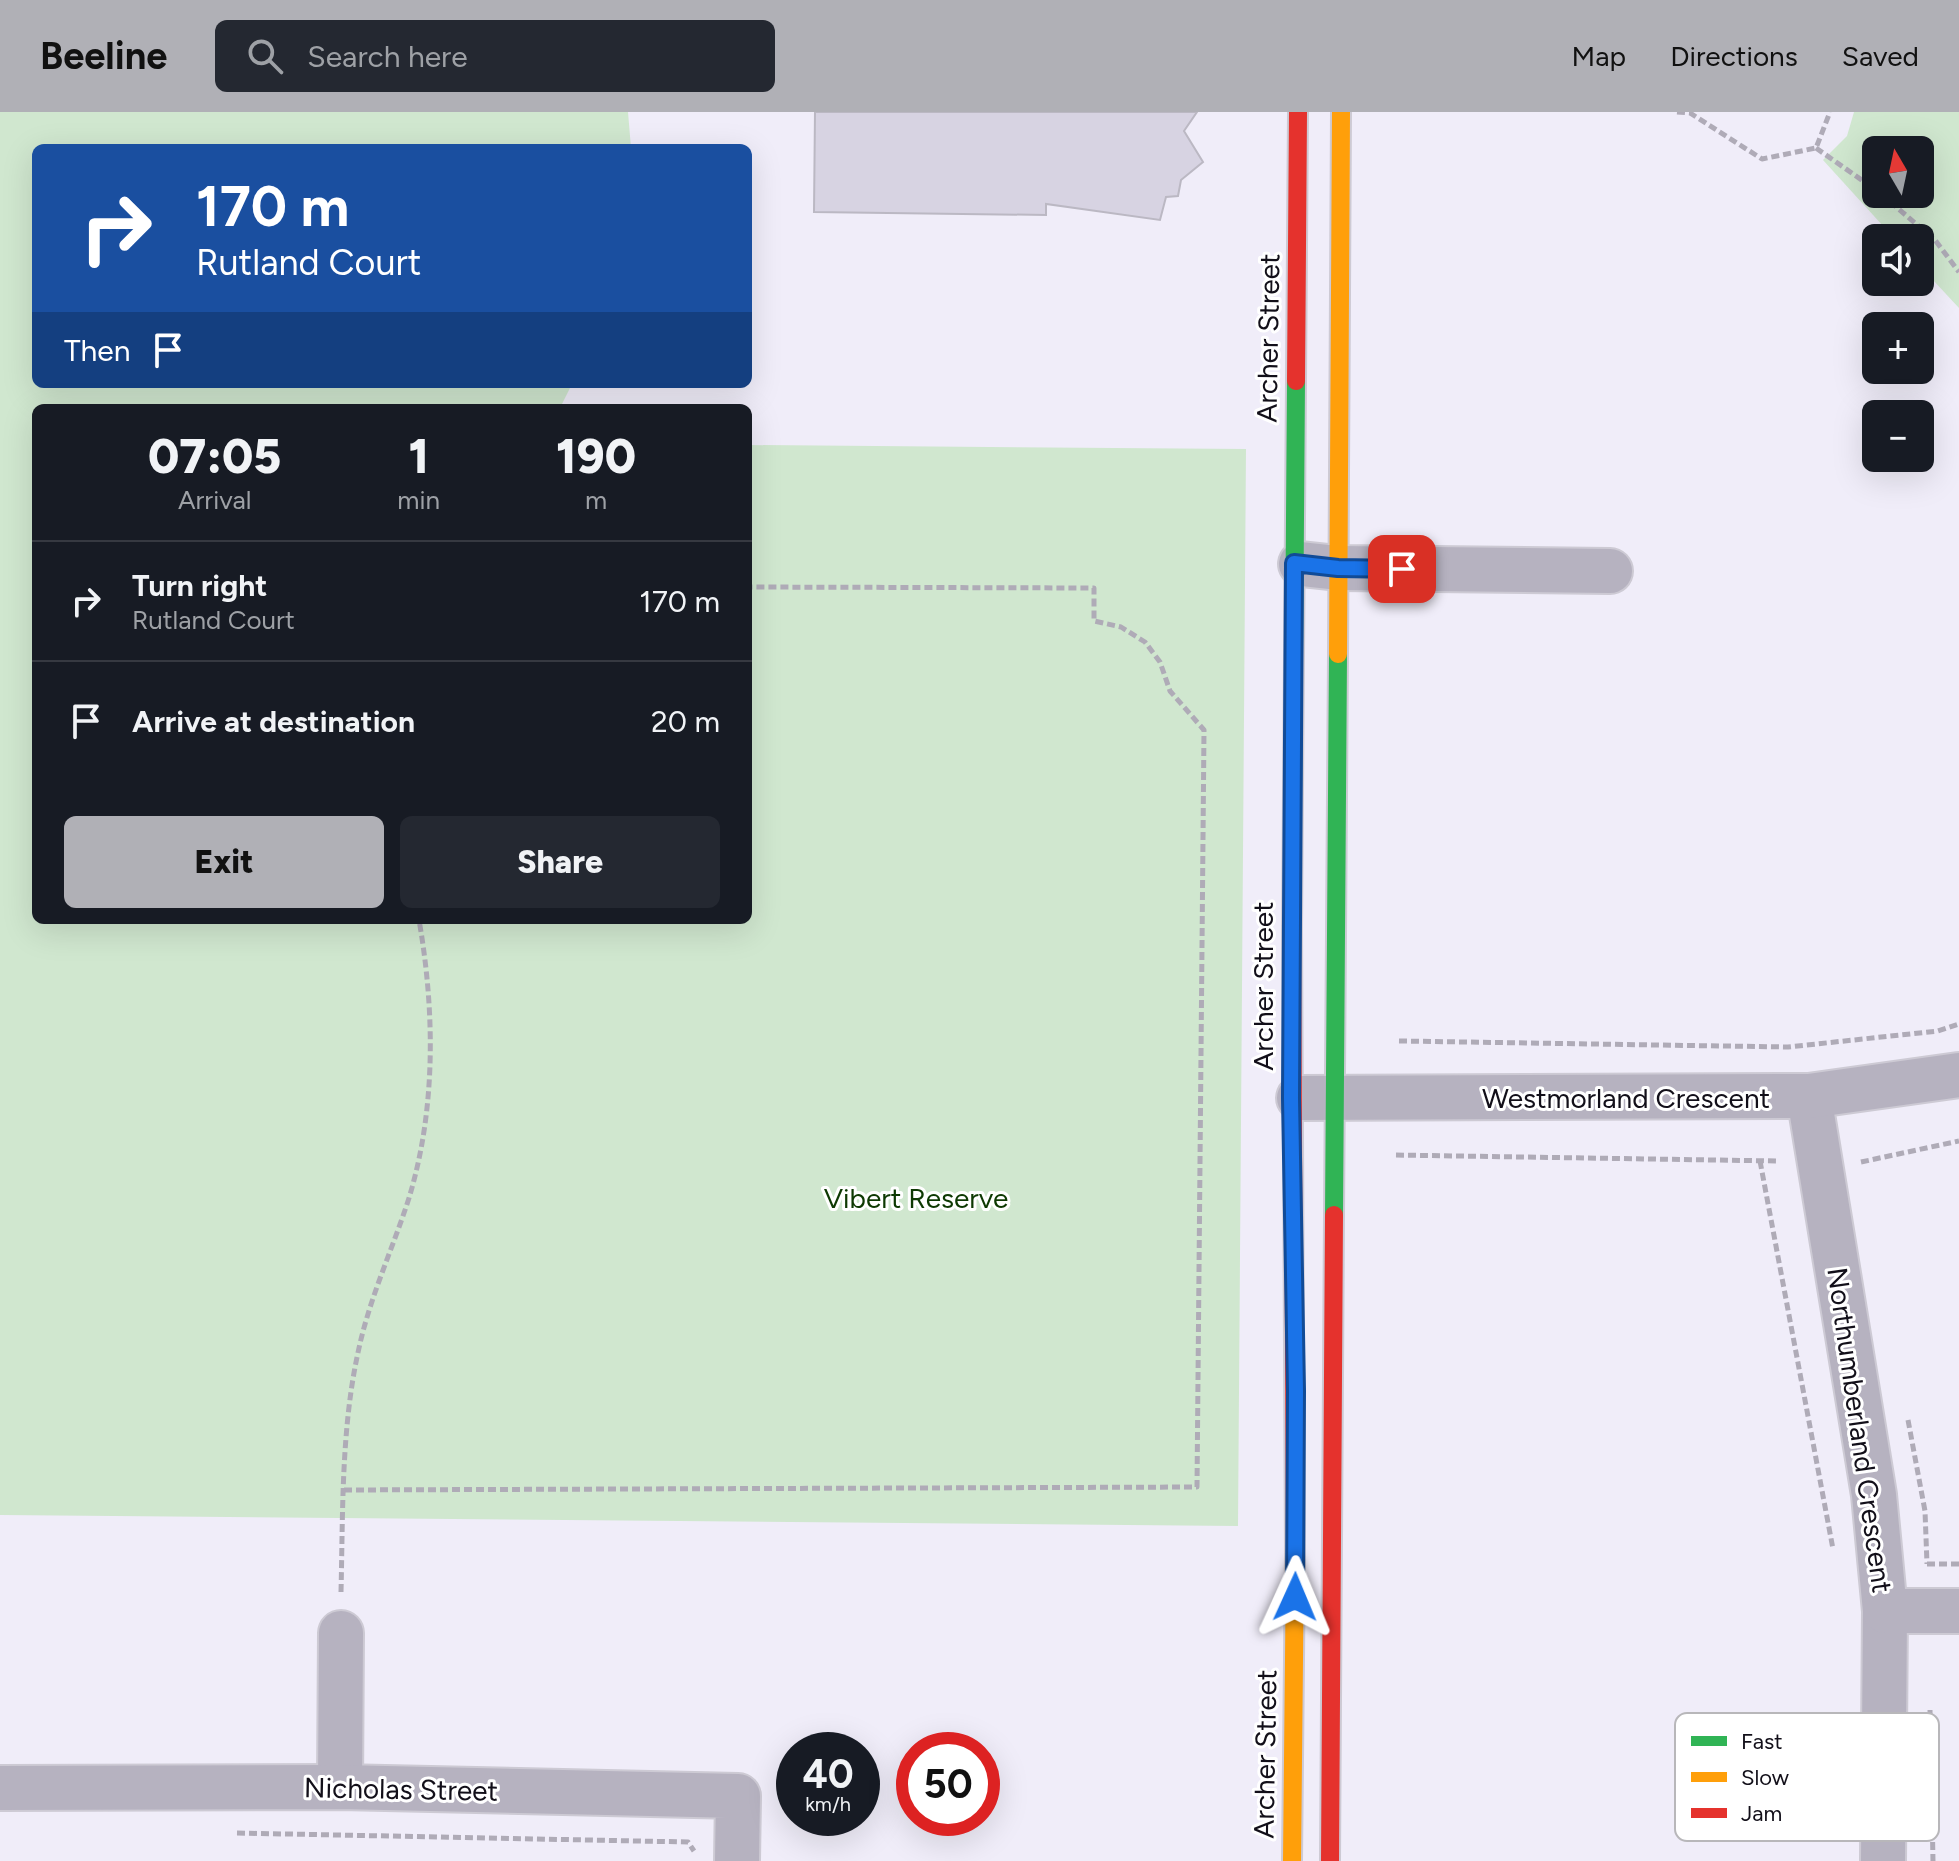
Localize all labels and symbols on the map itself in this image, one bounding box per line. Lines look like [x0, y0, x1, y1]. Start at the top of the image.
north arrow [1862, 136, 1934, 208]
street label: Archer Street [1250, 253, 1286, 423]
pin [1368, 535, 1436, 603]
street label: Archer Street [1246, 901, 1280, 1071]
street label: Westmorland Crescent [1482, 1081, 1770, 1115]
park label: Vibert Reserve [824, 1181, 1008, 1215]
street label: Northumberland Crescent [1820, 1265, 1900, 1595]
position arrow [1253, 1555, 1337, 1639]
street label: Archer Street [1247, 1669, 1283, 1839]
legend [1675, 1713, 1939, 1841]
text: Fast [1741, 1728, 1783, 1755]
speed limit sign: 50 [896, 1732, 1000, 1836]
text: Slow [1741, 1764, 1790, 1791]
street label: Nicholas Street [304, 1770, 498, 1808]
text: Jam [1741, 1800, 1782, 1827]

